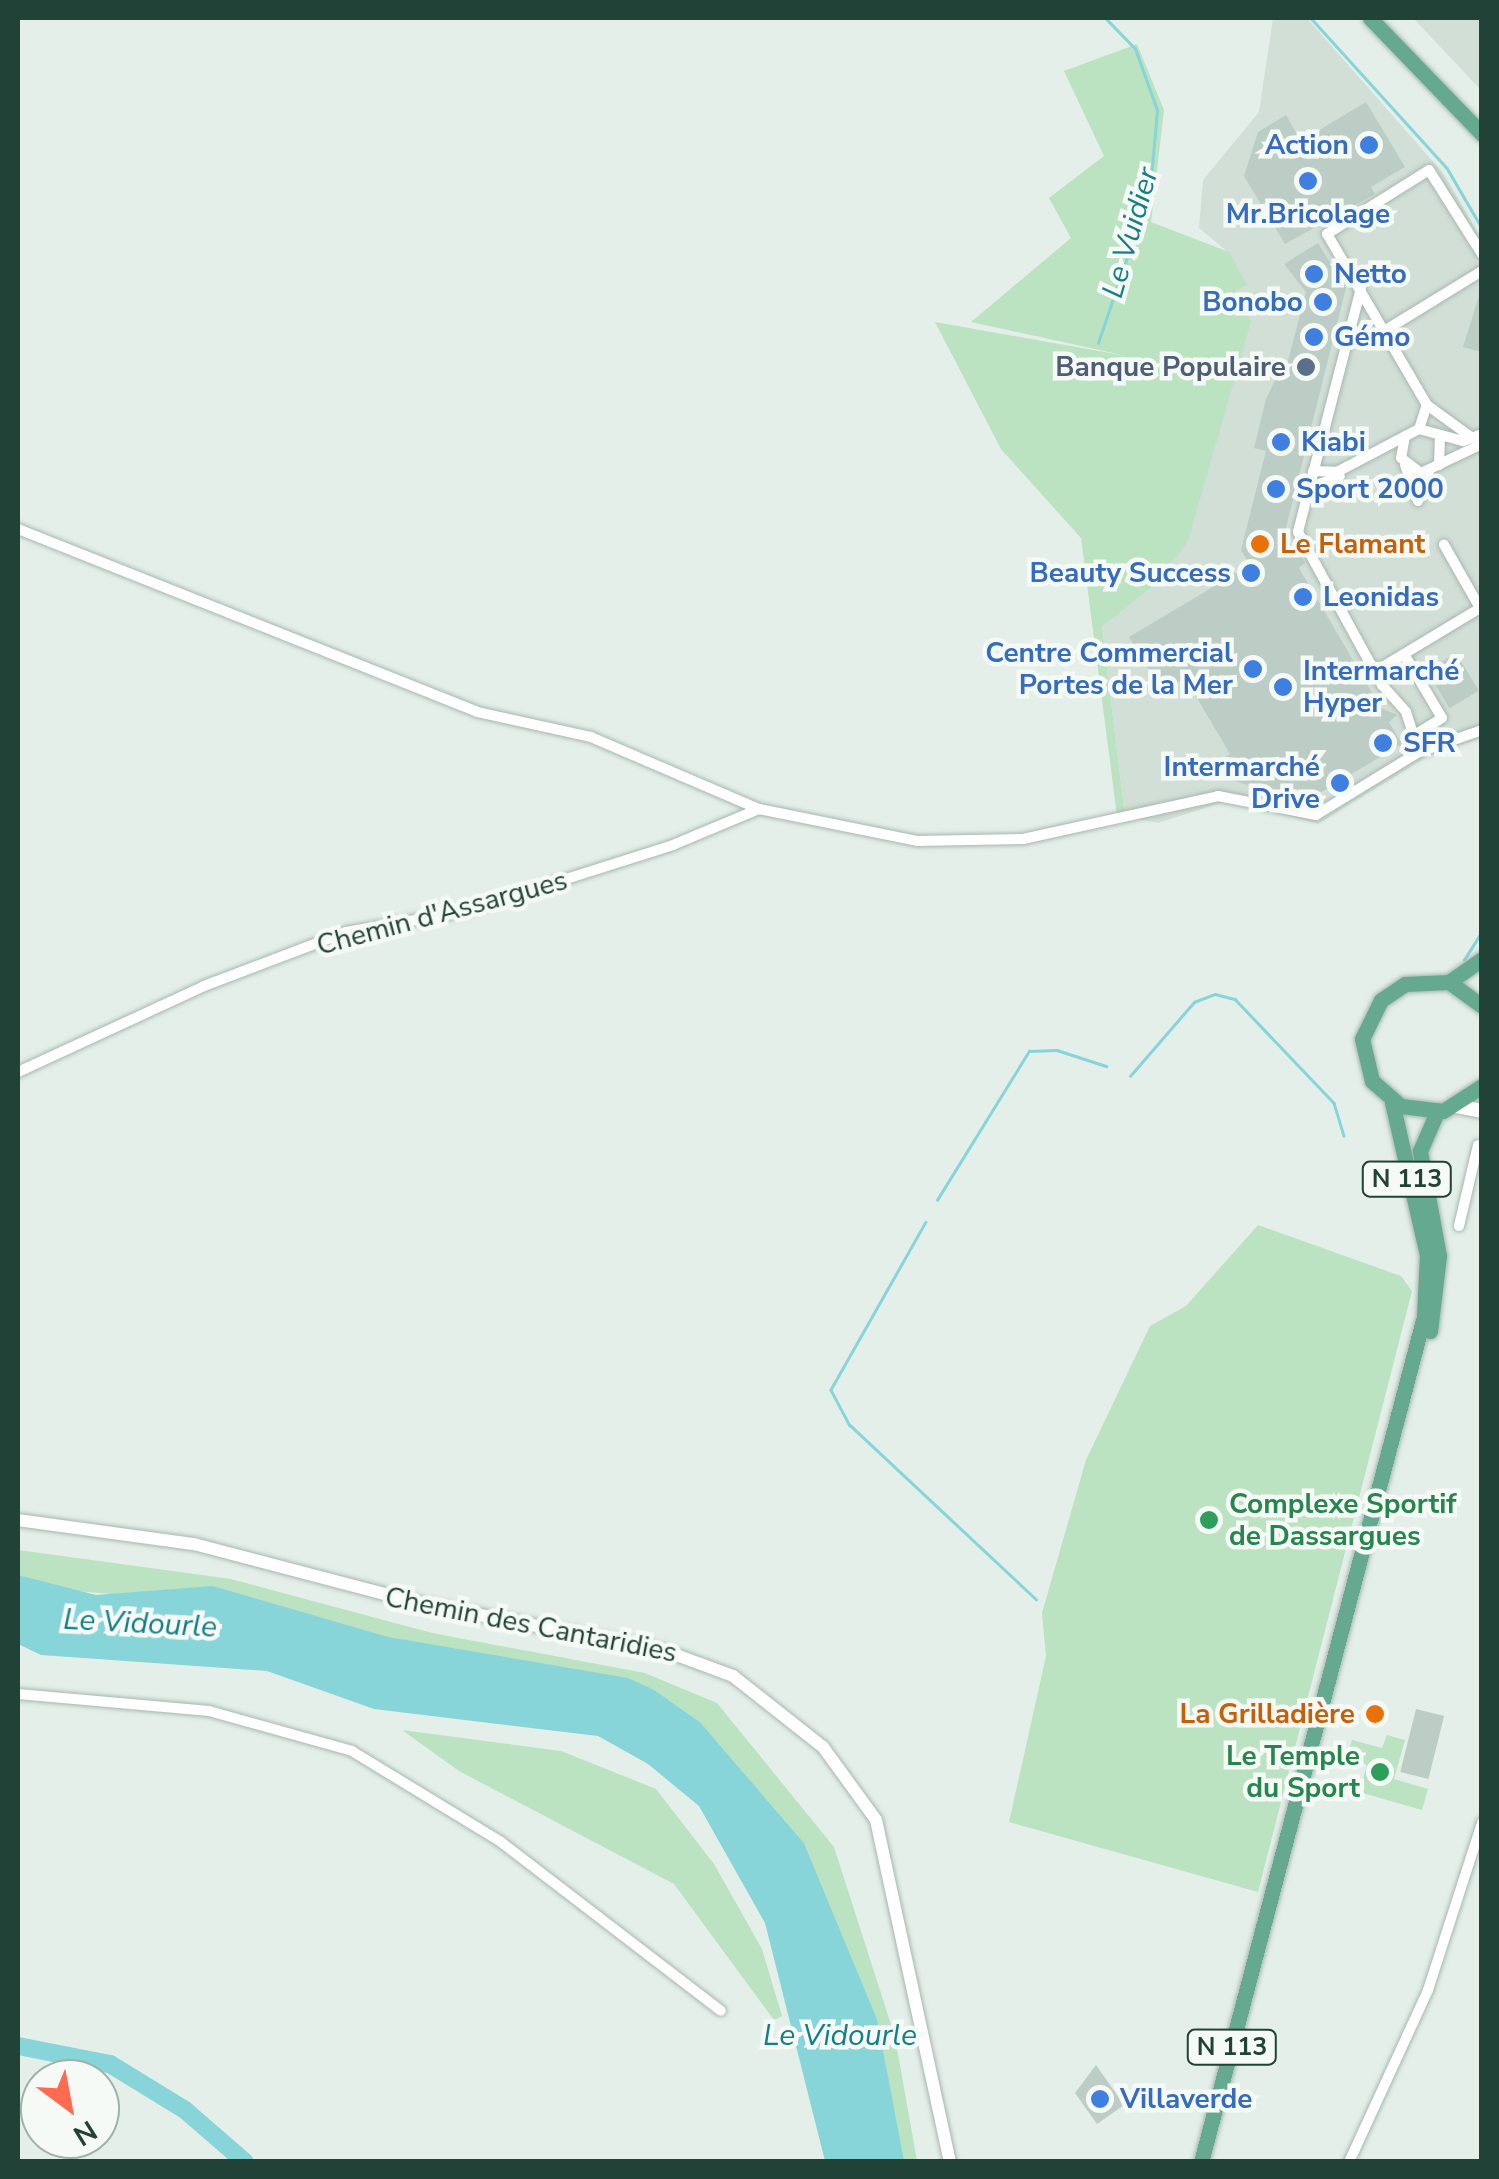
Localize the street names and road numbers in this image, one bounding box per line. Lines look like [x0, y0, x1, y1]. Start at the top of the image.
street label: Chemin d'Assargues [313, 863, 571, 963]
road number: N 113 [1360, 1159, 1454, 1199]
street label: Chemin des Cantaridies [382, 1580, 680, 1670]
road number: N 113 [1184, 2027, 1280, 2067]

